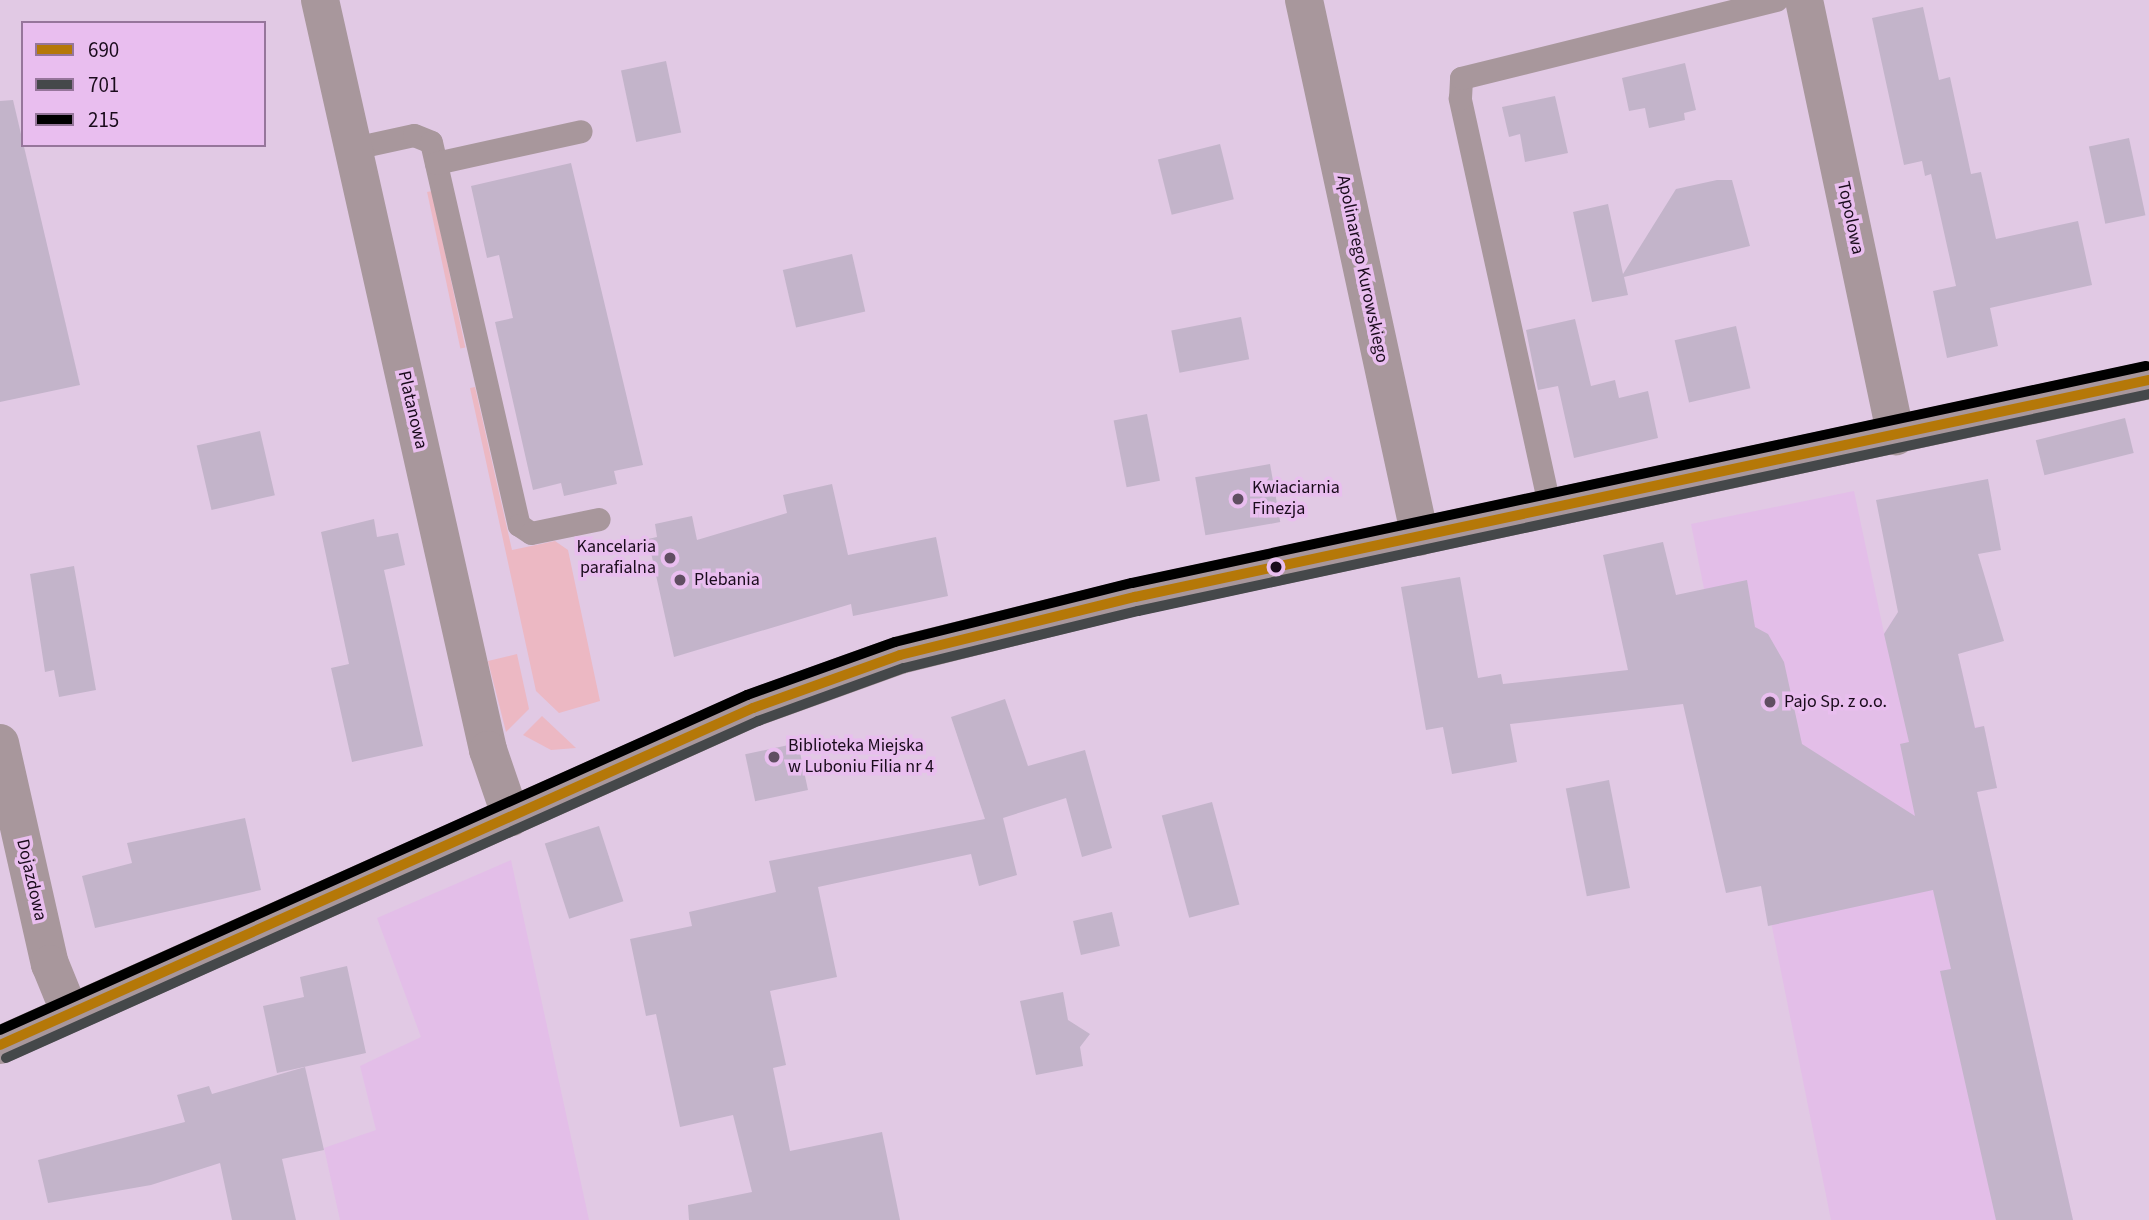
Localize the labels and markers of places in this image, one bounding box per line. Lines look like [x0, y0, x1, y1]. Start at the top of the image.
place label: Kwiaciarnia Finezja [1252, 478, 1340, 520]
marker: Kwiaciarnia Finezja [1230, 491, 1246, 507]
place label: Kancelaria parafialna [576, 537, 656, 580]
marker: Kancelaria parafialna [662, 550, 678, 566]
unlabelled marker [1269, 560, 1283, 574]
place label: Plebania [694, 569, 760, 591]
marker: Plebania [672, 572, 688, 588]
place label: Pajo Sp. z o.o. [1784, 691, 1887, 713]
marker: Pajo Sp. z o.o. [1762, 694, 1778, 710]
place label: Biblioteka Miejska w Luboniu Filia nr 4 [788, 736, 934, 778]
marker: Biblioteka Miejska w Luboniu Filia nr 4 [766, 749, 782, 765]

